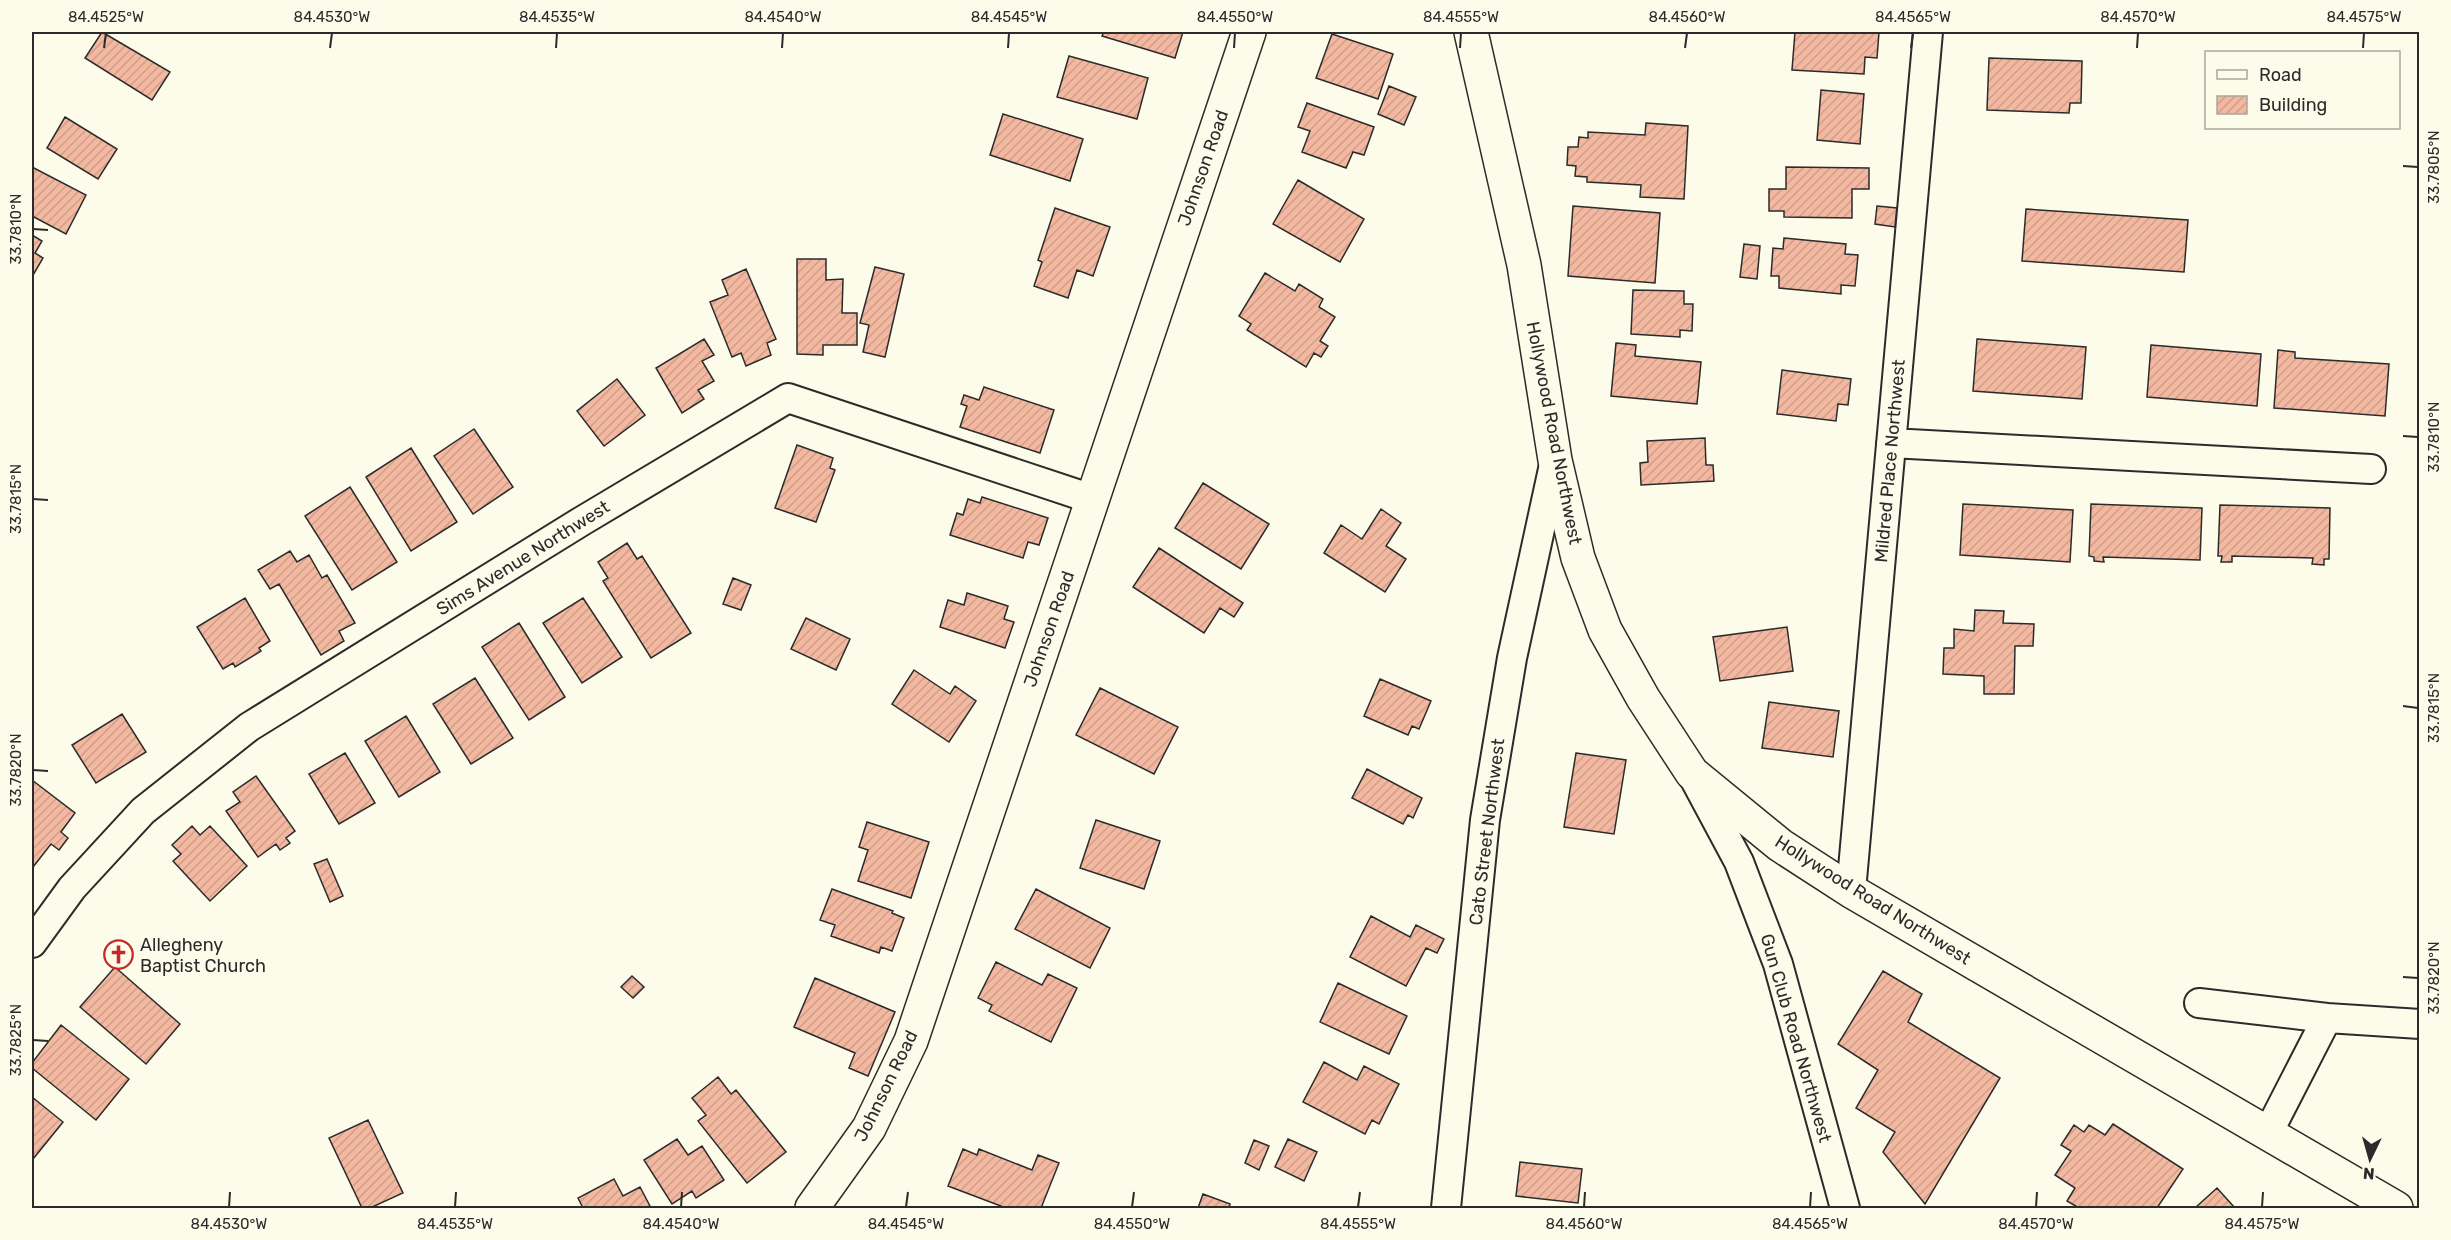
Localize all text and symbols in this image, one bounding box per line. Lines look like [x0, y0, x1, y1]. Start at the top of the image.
text: 84.4525°W [68, 8, 144, 26]
text: 84.4530°W [294, 8, 370, 26]
text: 84.4535°W [519, 8, 595, 26]
text: 84.4540°W [744, 8, 822, 26]
text: 84.4545°W [971, 8, 1047, 26]
text: 84.4550°W [1197, 8, 1273, 26]
text: 84.4555°W [1423, 8, 1499, 26]
text: 84.4560°W [1649, 8, 1725, 26]
text: 84.4565°W [1875, 8, 1951, 26]
text: 84.4570°W [2100, 8, 2176, 26]
text: 84.4575°W [2327, 8, 2401, 26]
legend [2205, 51, 2400, 129]
text: Road [2259, 64, 2302, 86]
text: Building [2259, 94, 2327, 116]
street label: Johnson Road [1173, 107, 1233, 229]
text: 33.7805°N [2425, 130, 2443, 204]
text: 33.7810°N [7, 194, 25, 264]
street label: Hollywood Road Northwest [1522, 320, 1586, 546]
street label: Mildred Place Northwest [1870, 358, 1910, 564]
text: 33.7810°N [2425, 402, 2443, 472]
text: 33.7815°N [7, 464, 25, 534]
street label: Sims Avenue Northwest [432, 496, 614, 620]
street label: Johnson Road [1019, 568, 1079, 690]
text: 33.7815°N [2425, 673, 2443, 743]
text: 33.7820°N [7, 733, 25, 807]
street label: Cato Street Northwest [1465, 737, 1509, 927]
street label: Hollywood Road Northwest [1771, 831, 1975, 969]
street label: Gun Club Road Northwest [1756, 931, 1836, 1145]
place label: Allegheny Baptist Church [140, 934, 266, 977]
church icon: Allegheny Baptist Church [103, 939, 135, 971]
text: 33.7820°N [2425, 941, 2443, 1015]
text: 33.7825°N [7, 1004, 25, 1076]
street label: Johnson Road [850, 1027, 922, 1145]
north arrow [2340, 1129, 2400, 1189]
text: N [2362, 1163, 2375, 1183]
text: 84.4530°W [191, 1215, 267, 1233]
text: 84.4535°W [417, 1215, 493, 1233]
text: 84.4540°W [642, 1215, 720, 1233]
text: 84.4545°W [868, 1215, 944, 1233]
text: 84.4550°W [1094, 1215, 1170, 1233]
text: 84.4555°W [1320, 1215, 1396, 1233]
text: 84.4560°W [1546, 1215, 1622, 1233]
text: 84.4565°W [1772, 1215, 1848, 1233]
text: 84.4570°W [1998, 1215, 2074, 1233]
text: 84.4575°W [2225, 1215, 2299, 1233]

